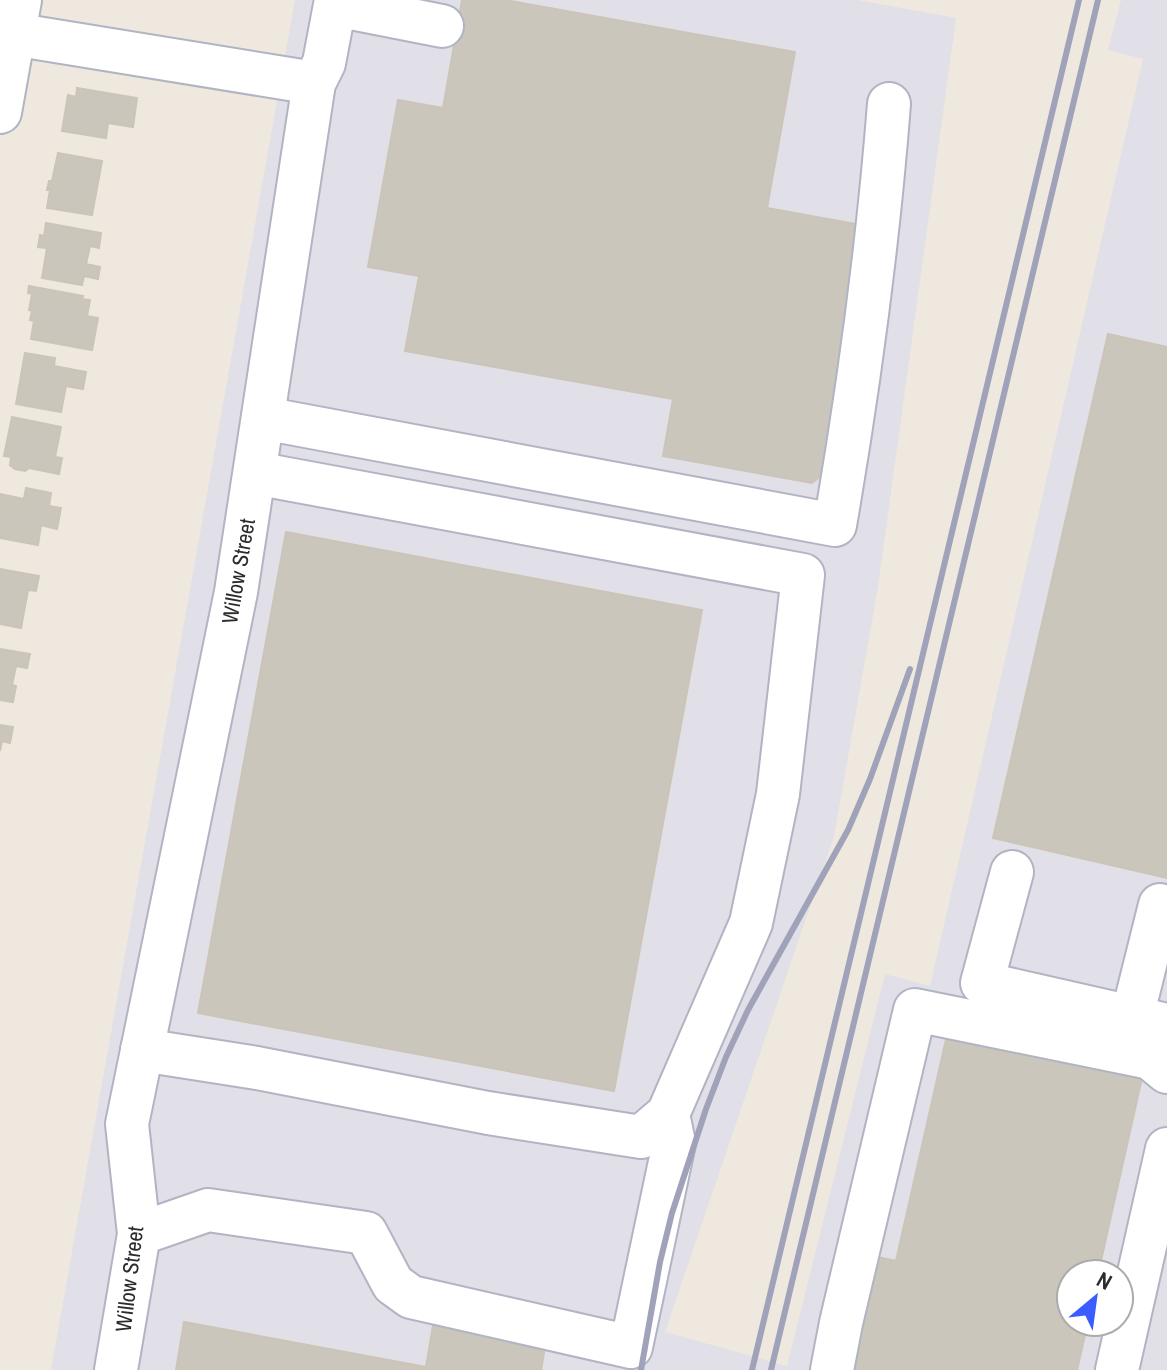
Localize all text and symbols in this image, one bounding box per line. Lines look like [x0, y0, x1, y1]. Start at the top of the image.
street label: Willow Street [214, 516, 262, 626]
street label: Willow Street [108, 1224, 150, 1334]
north arrow [1055, 1258, 1135, 1338]
text: N [1092, 1264, 1118, 1297]

